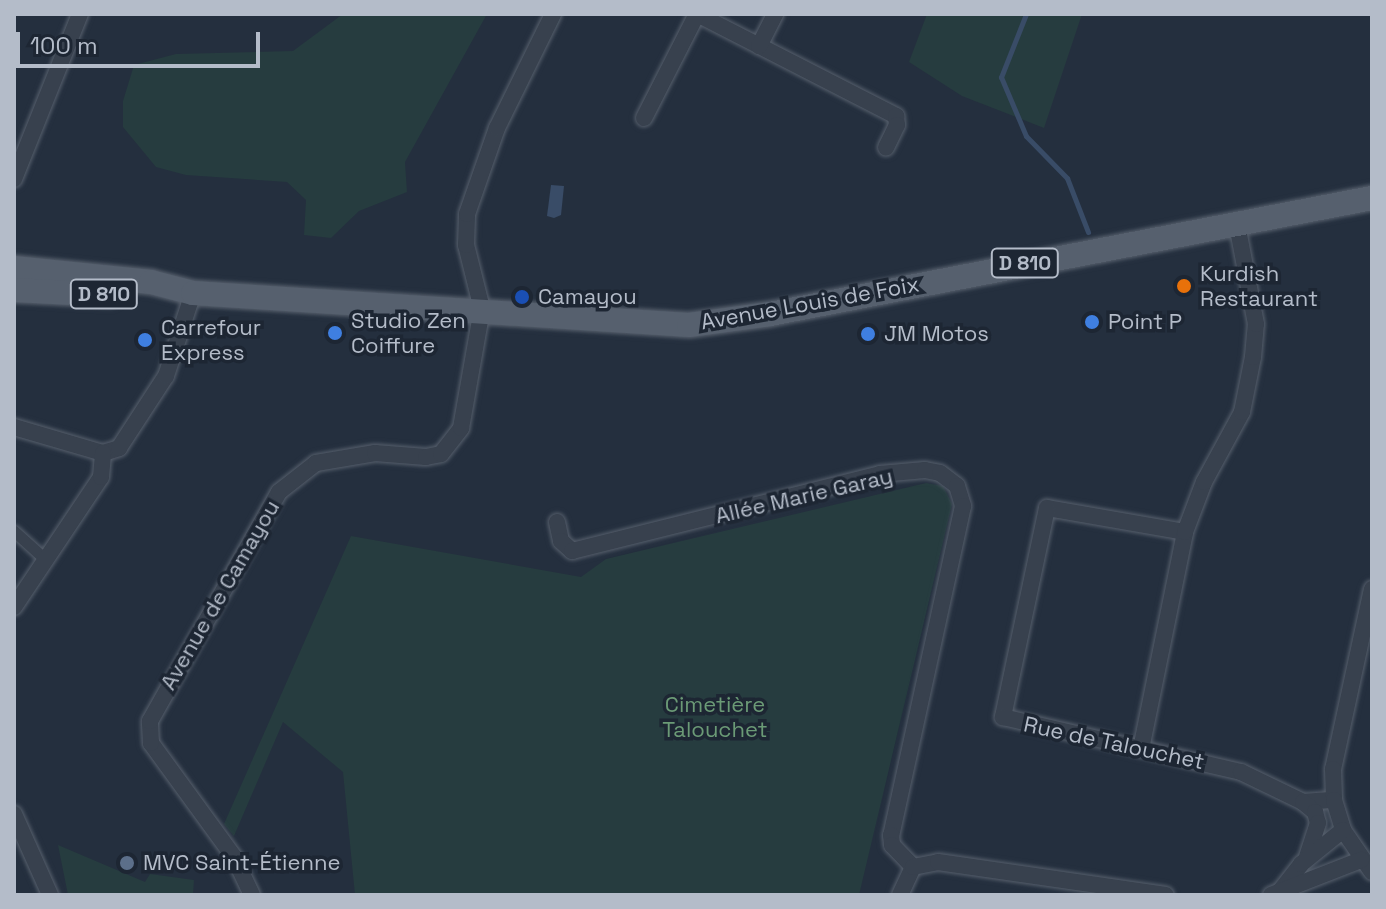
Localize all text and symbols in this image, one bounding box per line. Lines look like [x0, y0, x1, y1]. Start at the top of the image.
scale bar [20, 16, 264, 66]
text: 100 m [30, 30, 98, 61]
road number: D 810 [989, 247, 1061, 279]
place label: Kurdish Restaurant [1200, 260, 1318, 312]
street label: Avenue Louis de Foix [699, 271, 921, 335]
marker: Kurdish Restaurant [1175, 277, 1193, 295]
road number: D 810 [68, 278, 140, 310]
place label: Camayou [538, 284, 637, 310]
marker: Camayou [513, 288, 531, 306]
place label: Studio Zen Coiffure [351, 307, 466, 358]
place label: Point P [1108, 309, 1182, 335]
marker: Point P [1083, 313, 1101, 331]
place label: Carrefour Express [161, 314, 261, 366]
place label: JM Motos [884, 321, 989, 347]
marker: Studio Zen Coiffure [326, 324, 344, 342]
marker: JM Motos [859, 325, 877, 343]
marker: Carrefour Express [136, 331, 154, 349]
street label: Allée Marie Garay [713, 463, 895, 529]
street label: Avenue de Camayou [155, 495, 285, 695]
park label: Cimetière Talouchet [662, 691, 768, 742]
street label: Rue de Talouchet [1021, 711, 1207, 775]
place label: MVC Saint-Étienne [143, 850, 340, 876]
marker: MVC Saint-Étienne [118, 854, 136, 872]

